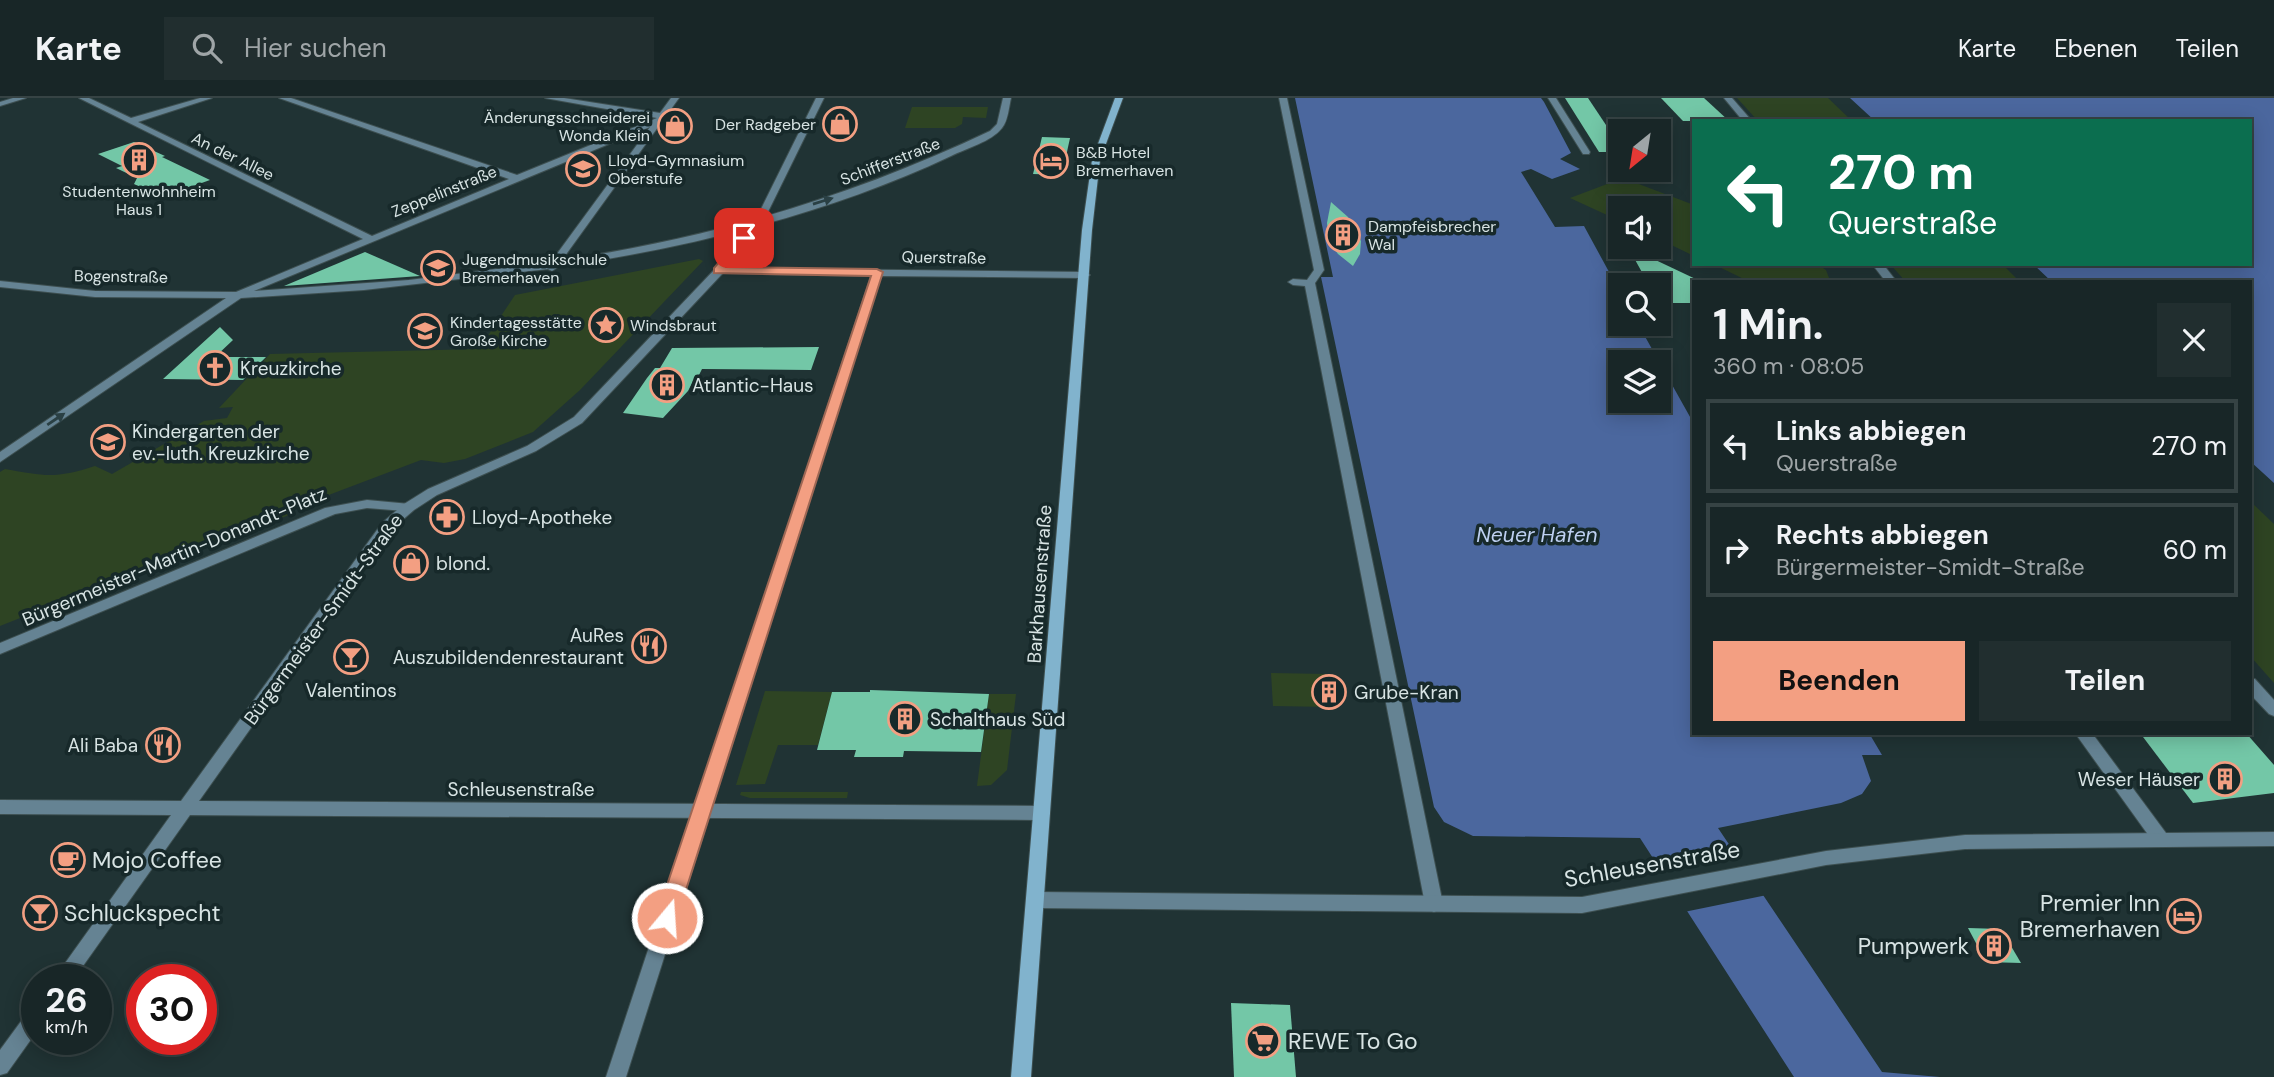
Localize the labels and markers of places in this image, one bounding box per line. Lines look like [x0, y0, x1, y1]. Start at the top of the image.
shop icon: Der Radgeber [821, 105, 859, 143]
place label: Änderungsschneiderei Wonda Klein [484, 107, 650, 146]
shop icon: Änderungsschneiderei Wonda Klein [656, 107, 694, 145]
place label: Der Radgeber [715, 114, 816, 135]
building icon: Studentenwohnheim Haus 1 [120, 141, 158, 179]
hotel icon: B&B Hotel Bremerhaven [1032, 142, 1070, 180]
place label: B&B Hotel Bremerhaven [1076, 142, 1174, 181]
school or university icon: Lloyd-Gymnasium Oberstufe [564, 150, 602, 188]
place label: Lloyd-Gymnasium Oberstufe [608, 150, 744, 189]
place label: Studentenwohnheim Haus 1 [62, 181, 216, 220]
pin [714, 208, 774, 268]
building icon: Dampfeisbrecher Wal [1324, 216, 1362, 254]
place label: Dampfeisbrecher Wal [1368, 216, 1496, 255]
school or university icon: Jugendmusikschule Bremerhaven [419, 249, 457, 287]
place label: Jugendmusikschule Bremerhaven [462, 249, 607, 288]
place icon: Windsbraut [587, 306, 625, 344]
school or university icon: Kindertagesstätte Große Kirche [406, 312, 444, 350]
place label: Kindertagesstätte Große Kirche [450, 312, 582, 351]
place label: Windsbraut [630, 315, 717, 336]
church icon: Kreuzkirche [196, 349, 234, 387]
place label: Kreuzkirche [240, 356, 342, 381]
building icon: Atlantic-Haus [648, 366, 686, 404]
place label: Atlantic-Haus [692, 373, 814, 398]
place label: Kindergarten der ev.-luth. Kreuzkirche [132, 419, 310, 466]
school or university icon: Kindergarten der ev.-luth. Kreuzkirche [89, 423, 127, 461]
pharmacy icon: Lloyd-Apotheke [428, 498, 466, 536]
place label: Lloyd-Apotheke [472, 505, 612, 530]
shop icon: blond. [392, 544, 430, 582]
place label: blond. [436, 551, 490, 576]
place label: AuRes Auszubildendenrestaurant [393, 623, 624, 670]
restaurant icon: AuRes Auszubildendenrestaurant [630, 627, 668, 665]
bar icon: Valentinos [332, 638, 370, 676]
building icon: Grube-Kran [1310, 673, 1348, 711]
place label: Valentinos [305, 678, 397, 703]
place label: Grube-Kran [1354, 680, 1459, 705]
building icon: Schalthaus Süd [886, 700, 924, 738]
place label: Schalthaus Süd [930, 707, 1065, 732]
restaurant icon: Ali Baba [144, 726, 182, 764]
place label: Ali Baba [68, 733, 138, 758]
building icon: Weser Häuser [2206, 760, 2244, 798]
place label: Weser Häuser [2078, 767, 2200, 792]
cafe icon: Mojo Coffee [49, 841, 87, 879]
place label: Mojo Coffee [92, 845, 222, 875]
place label: Premier Inn Bremerhaven [2020, 888, 2160, 944]
bar icon: Schluckspecht [21, 894, 59, 932]
hotel icon: Premier Inn Bremerhaven [2165, 897, 2203, 935]
place label: Schluckspecht [64, 898, 221, 928]
building icon: Pumpwerk [1975, 927, 2013, 965]
place label: Pumpwerk [1858, 931, 1969, 961]
supermarket icon: REWE To Go [1244, 1022, 1282, 1060]
place label: REWE To Go [1288, 1026, 1418, 1056]

